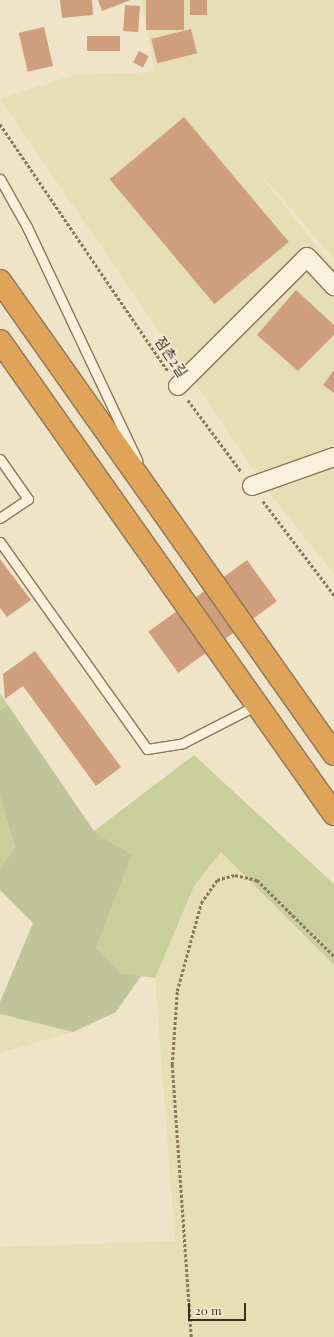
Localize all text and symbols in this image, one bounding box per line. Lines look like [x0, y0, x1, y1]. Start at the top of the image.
street label: 점촌2길 [151, 334, 191, 380]
scale bar [190, 1295, 248, 1321]
text: 20 m [195, 1302, 222, 1318]

